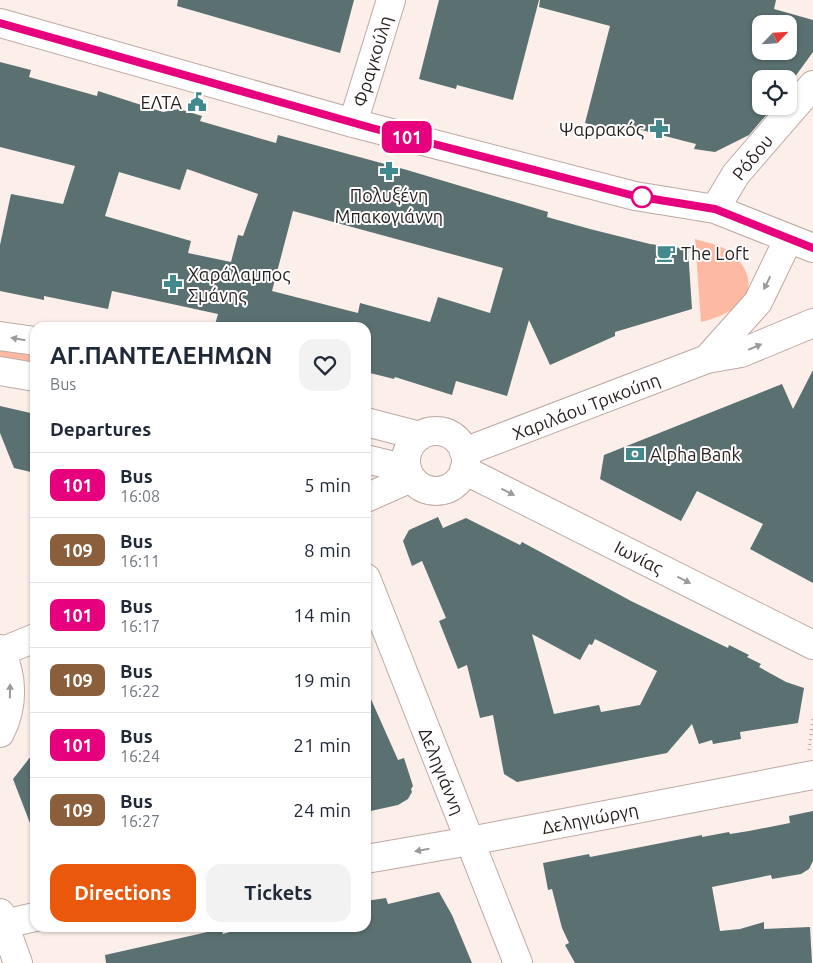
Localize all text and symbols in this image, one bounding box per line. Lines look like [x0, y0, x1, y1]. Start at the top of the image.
street label: Φραγκούλη [349, 13, 395, 109]
north arrow [752, 15, 798, 60]
map controls [752, 15, 797, 115]
button: locate [752, 70, 797, 115]
public building icon: ΕΛΤΑ [186, 91, 208, 113]
place label: ΕΛΤΑ [140, 92, 182, 112]
pharmacy icon: Ψαρρακός [648, 118, 670, 140]
place label: Ψαρρακός [559, 119, 644, 140]
line badge: 101 [378, 121, 436, 153]
text: 101 [392, 127, 422, 147]
street label: Ρόδου [728, 130, 776, 184]
pharmacy icon: Πολυξένη Μπακογιάννη [378, 160, 400, 182]
place label: Πολυξένη Μπακογιάννη [335, 185, 443, 226]
unlabelled marker [631, 186, 653, 208]
cafe icon: The Loft [655, 242, 677, 264]
place label: The Loft [681, 243, 749, 263]
place label: Χαράλαμπος Σμάνης [188, 264, 291, 306]
pharmacy icon: Χαράλαμπος Σμάνης [162, 273, 184, 295]
one-way arrow [763, 276, 771, 291]
one-way arrow [9, 334, 25, 342]
button: heart [299, 339, 351, 391]
text: ΑΓ.ΠΑΝΤΕΛΕΗΜΩΝ [50, 342, 272, 369]
one-way arrow [747, 343, 762, 350]
street label: Χαριλάου Τρικούπη [509, 369, 663, 443]
text: Bus [50, 375, 76, 393]
text: Departures [50, 418, 151, 440]
bank icon: Alpha Bank [624, 443, 646, 465]
place label: Alpha Bank [650, 444, 741, 464]
text: Bus [120, 465, 153, 487]
text: 5 min [304, 474, 351, 496]
text: 101 [62, 475, 93, 495]
text: 16:08 [120, 487, 160, 505]
one-way arrow [501, 488, 515, 496]
text: Bus [120, 530, 153, 552]
street label: Ιωνίας [611, 536, 667, 579]
text: 8 min [304, 539, 351, 561]
text: 109 [62, 540, 93, 560]
text: 16:11 [120, 552, 160, 570]
one-way arrow [677, 576, 692, 584]
text: Bus [120, 595, 153, 617]
text: 14 min [293, 604, 351, 626]
text: 101 [62, 605, 93, 625]
text: 16:17 [120, 617, 160, 635]
text: Bus [120, 660, 153, 682]
text: 19 min [293, 669, 351, 691]
text: 109 [62, 670, 93, 690]
text: 16:22 [120, 682, 160, 700]
one-way arrow [6, 683, 14, 699]
text: Bus [120, 725, 153, 747]
street label: Δεληγιάννη [415, 725, 469, 817]
text: 21 min [293, 734, 351, 756]
text: 101 [62, 735, 93, 755]
text: 16:24 [120, 747, 160, 765]
text: Bus [120, 790, 153, 812]
text: 24 min [293, 799, 351, 821]
street label: Δεληγιώργη [540, 799, 640, 837]
text: 109 [62, 800, 93, 820]
text: 16:27 [120, 812, 160, 830]
one-way arrow [414, 846, 430, 854]
button: Directions [50, 864, 196, 922]
button: Tickets [206, 864, 351, 922]

